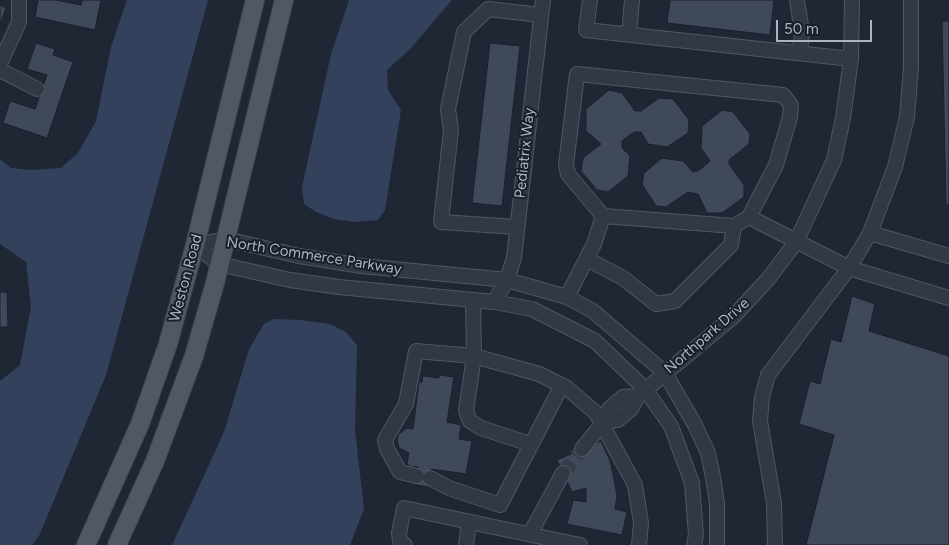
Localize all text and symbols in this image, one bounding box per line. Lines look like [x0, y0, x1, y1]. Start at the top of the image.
scale bar [779, 10, 875, 42]
text: 50 m [784, 20, 819, 38]
street label: Pediatrix Way [511, 107, 539, 199]
street label: Weston Road [166, 232, 206, 324]
street label: North Commerce Parkway [225, 233, 403, 279]
street label: Northpark Drive [661, 294, 753, 378]

